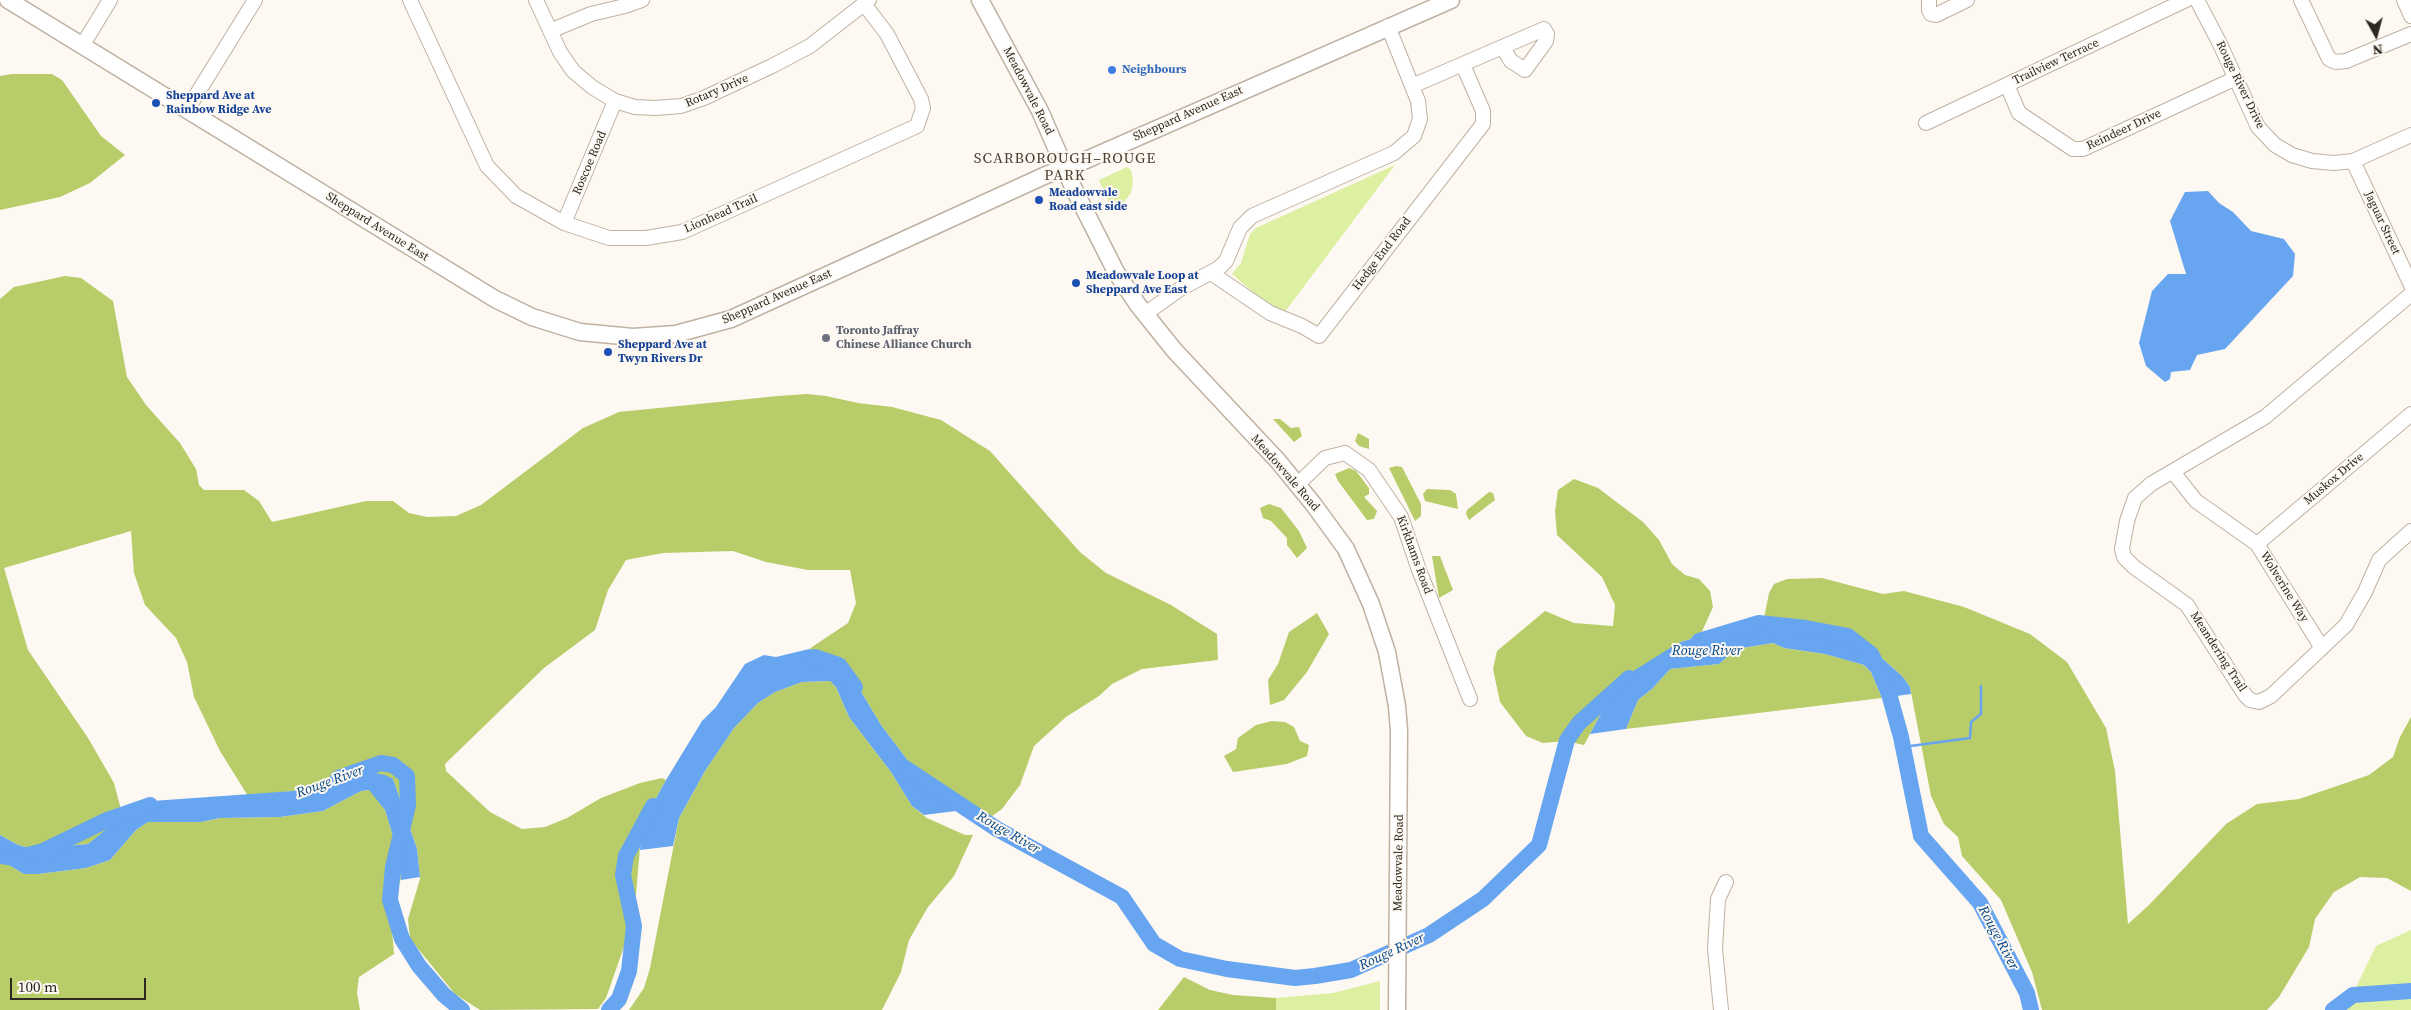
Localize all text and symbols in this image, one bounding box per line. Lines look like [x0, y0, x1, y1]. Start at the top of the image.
north arrow [2351, 10, 2401, 60]
street label: Trailview Terrace [2011, 36, 2101, 88]
street label: Rouge River Drive [2212, 39, 2268, 131]
text: N [2372, 39, 2384, 60]
street label: Meadowvale Road [1000, 45, 1056, 137]
place label: Neighbours [1122, 63, 1187, 77]
marker: Neighbours [1106, 64, 1118, 76]
street label: Rotary Drive [683, 71, 751, 111]
street label: Sheppard Avenue East [1131, 83, 1245, 145]
place label: Sheppard Ave at Rainbow Ridge Ave [166, 89, 272, 117]
marker: Sheppard Ave at Rainbow Ridge Ave [150, 97, 162, 109]
street label: Reindeer Drive [2084, 106, 2164, 154]
street label: Roscoe Road [570, 129, 610, 197]
district label: SCARBOROUGH–ROUGE PARK [972, 150, 1158, 185]
place label: Meadowvale Road east side [1049, 186, 1127, 214]
street label: Jaguar Street [2361, 189, 2403, 257]
street label: Sheppard Avenue East [323, 190, 431, 264]
street label: Lionhead Trail [682, 191, 760, 237]
marker: Meadowvale Road east side [1033, 194, 1045, 206]
street label: Hedge End Road [1350, 214, 1414, 294]
street label: Sheppard Avenue East [720, 266, 834, 328]
place label: Meadowvale Loop at Sheppard Ave East [1086, 269, 1198, 297]
marker: Meadowvale Loop at Sheppard Ave East [1070, 277, 1082, 289]
place label: Toronto Jaffray Chinese Alliance Church [836, 324, 972, 352]
marker: Toronto Jaffray Chinese Alliance Church [820, 332, 832, 344]
place label: Sheppard Ave at Twyn Rivers Dr [618, 338, 707, 366]
marker: Sheppard Ave at Twyn Rivers Dr [602, 346, 614, 358]
street label: Meadowvale Road [1248, 432, 1322, 514]
street label: Muskox Drive [2301, 450, 2367, 508]
street label: Kirkhams Road [1393, 514, 1435, 596]
street label: Wolverine Way [2257, 549, 2311, 625]
street label: Meandering Trail [2187, 609, 2249, 695]
water label: Rouge River [1672, 643, 1742, 659]
water label: Rouge River [294, 762, 366, 802]
water label: Rouge River [973, 808, 1043, 858]
street label: Meadowvale Road [1391, 814, 1407, 912]
water label: Rouge River [1974, 903, 2022, 973]
water label: Rouge River [1357, 930, 1427, 974]
scale bar [12, 968, 149, 1000]
text: 100 m [18, 976, 58, 997]

